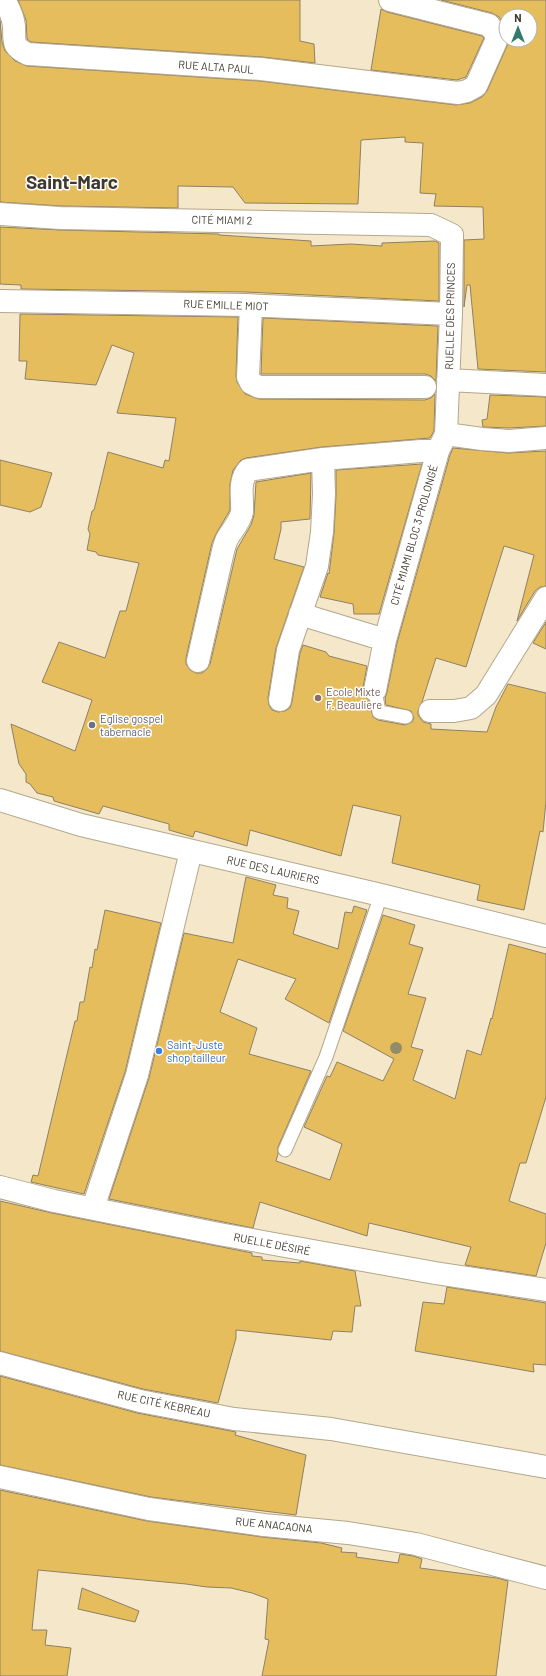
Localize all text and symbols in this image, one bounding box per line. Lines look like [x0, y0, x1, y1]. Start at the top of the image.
north arrow [498, 8, 538, 48]
text: N [514, 11, 522, 24]
street label: RUE ALTA PAUL [178, 57, 254, 76]
district label: Saint-Marc [26, 170, 118, 193]
street label: CITÉ MIAMI 2 [191, 212, 253, 227]
street label: RUELLE DES PRINCES [442, 262, 457, 370]
street label: RUE EMILLE MIOT [183, 297, 269, 312]
street label: CITÉ MIAMI BLOC 3 PROLONGÉ [387, 463, 440, 607]
place label: Ecole Mixte F. Beauliere [326, 685, 382, 711]
marker: Ecole Mixte F. Beauliere [313, 693, 323, 703]
place label: Eglise gospel tabernacle [100, 712, 163, 738]
marker: Eglise gospel tabernacle [87, 720, 97, 730]
street label: RUE DES LAURIERS [226, 853, 321, 886]
place label: Saint-Juste shop tailleur [167, 1038, 226, 1064]
marker: Saint-Juste shop tailleur [154, 1046, 164, 1056]
street label: RUELLE DÉSIRÉ [233, 1230, 312, 1257]
street label: RUE CITÉ KEBREAU [116, 1387, 212, 1420]
street label: RUE ANACAONA [235, 1514, 314, 1535]

